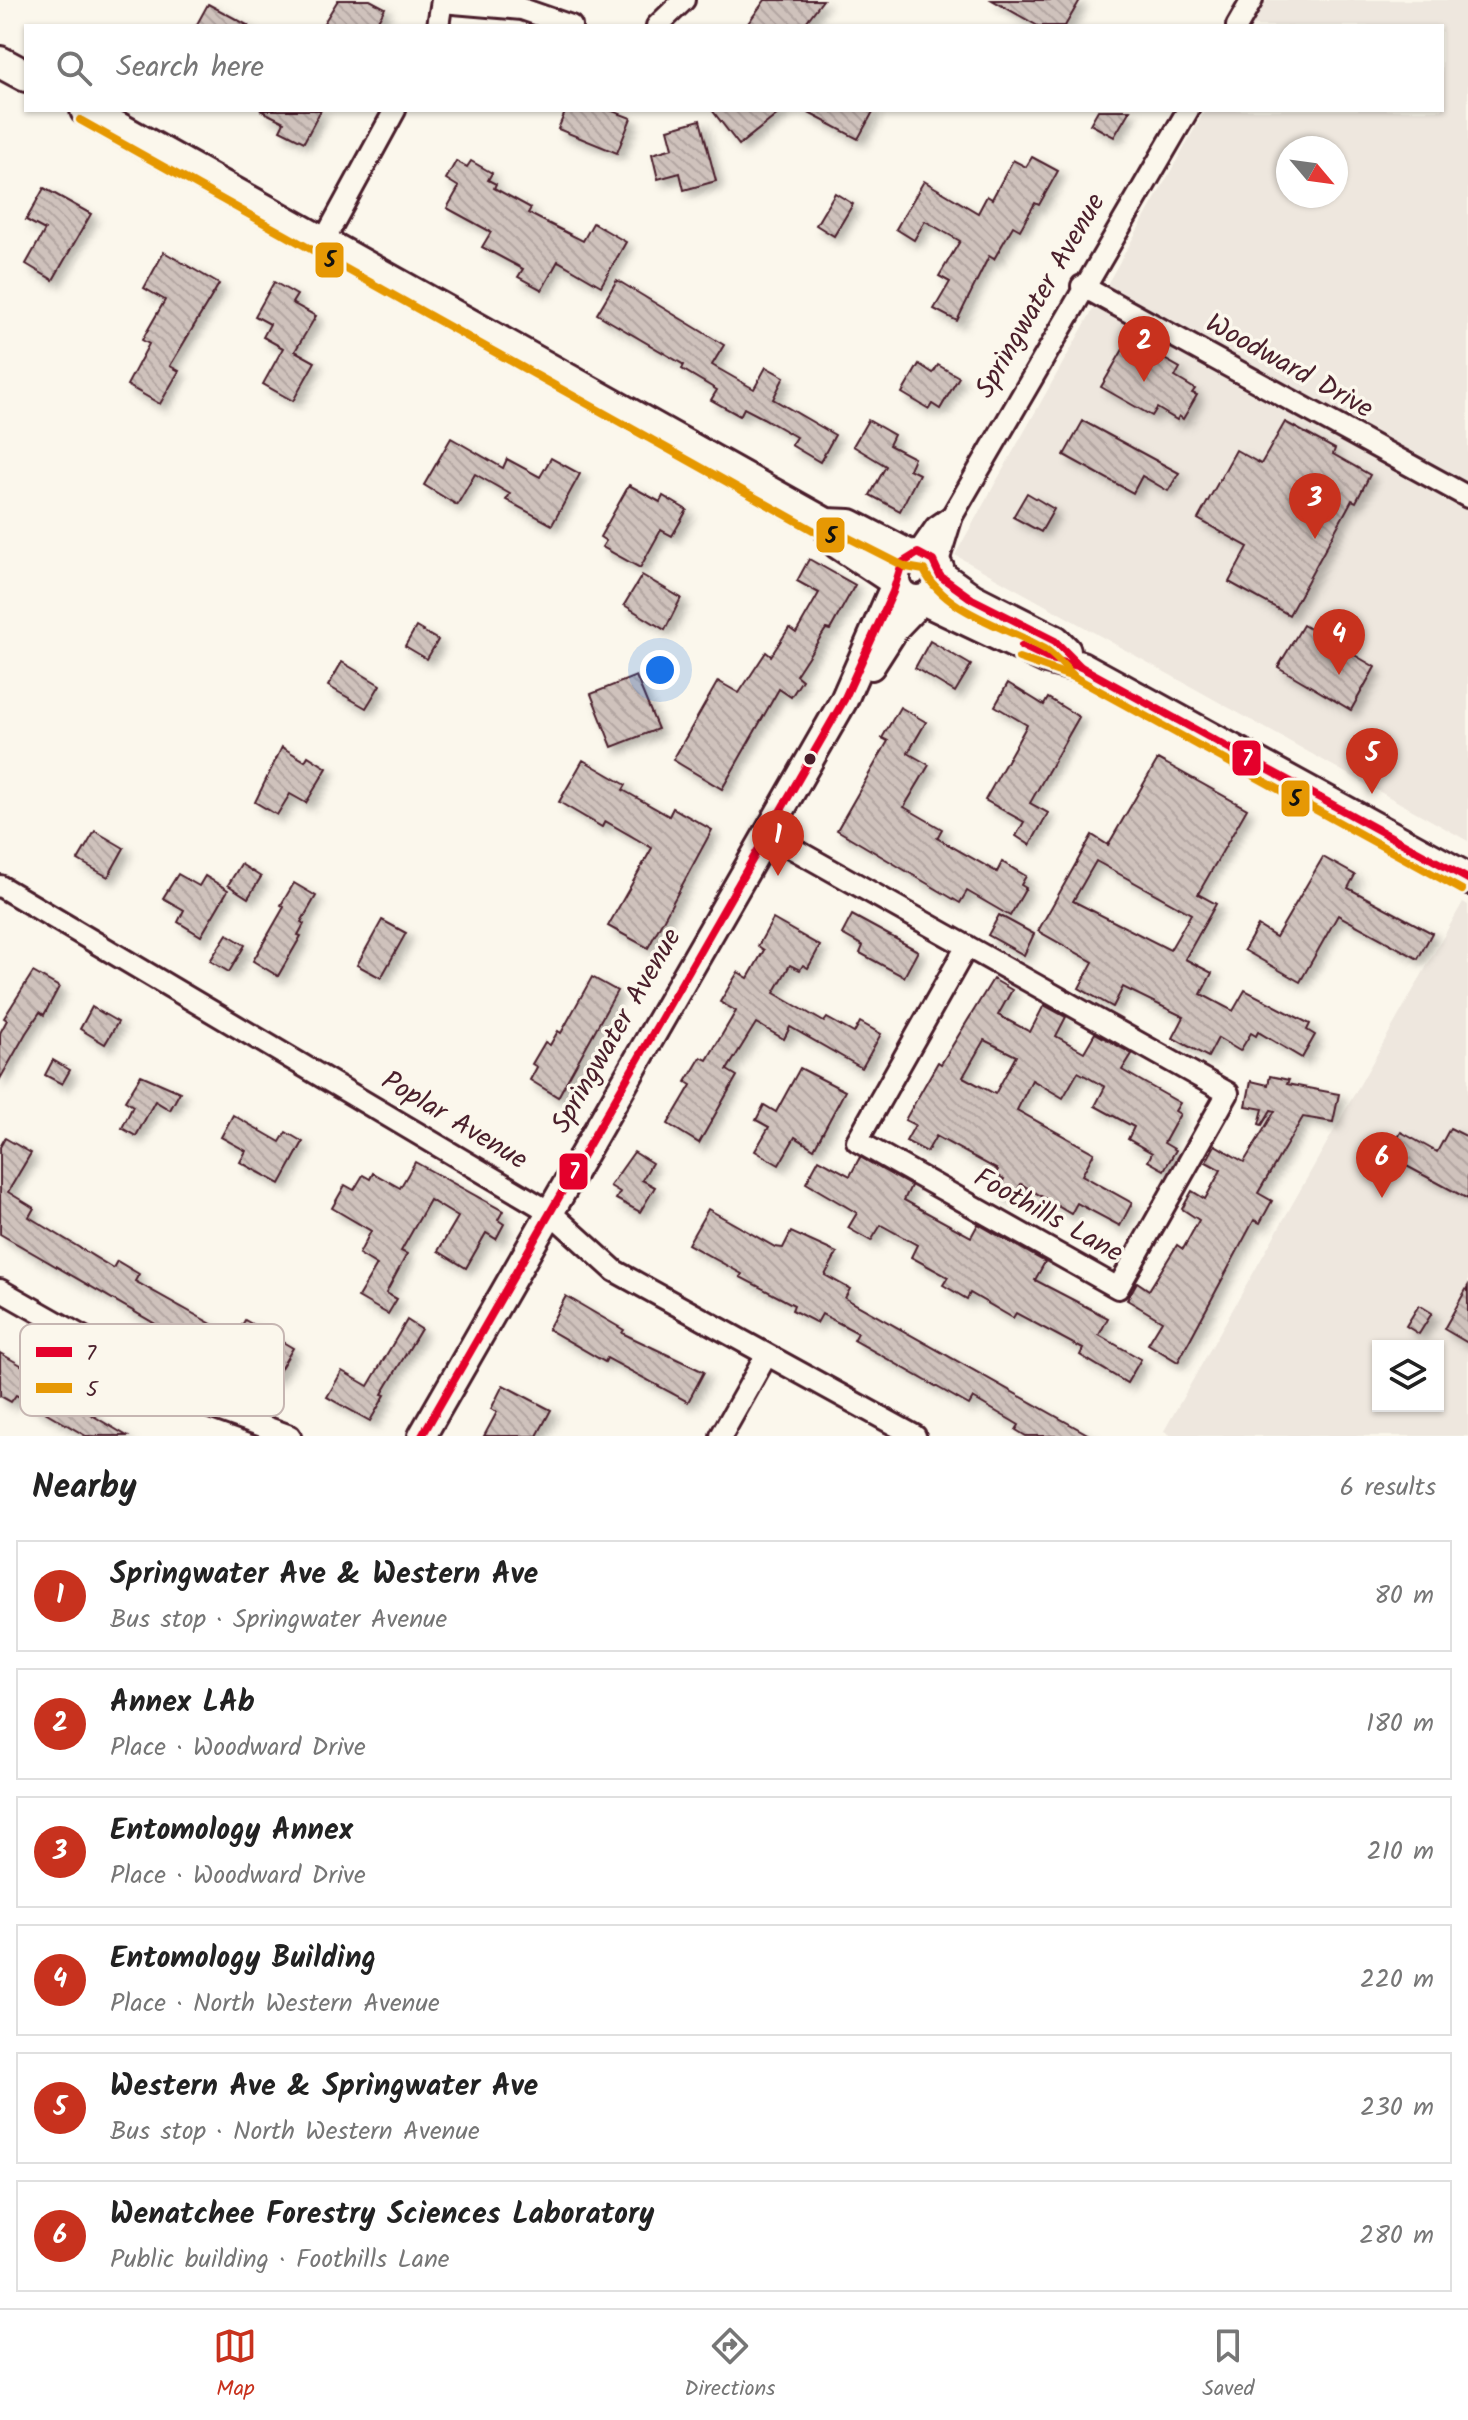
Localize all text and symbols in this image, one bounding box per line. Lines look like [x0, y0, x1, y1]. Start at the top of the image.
search box [24, 24, 1444, 112]
text: Search here [116, 44, 264, 92]
icon: search [52, 46, 96, 90]
north arrow [1276, 136, 1348, 208]
street label: Springwater Avenue [964, 184, 1118, 407]
line badge: 5 [314, 241, 345, 279]
text: 5 [323, 244, 337, 279]
street label: Woodward Drive [1197, 302, 1382, 432]
pin: 2 [1118, 316, 1170, 382]
pin: 3 [1289, 473, 1341, 539]
line badge: 5 [815, 516, 846, 554]
text: 5 [824, 520, 838, 555]
pin: 4 [1313, 609, 1365, 675]
your location [640, 650, 680, 690]
pin: 5 [1346, 728, 1398, 794]
line badge: 7 [1231, 739, 1262, 777]
text: 7 [1242, 743, 1253, 778]
unlabelled marker [802, 751, 818, 767]
line badge: 5 [1280, 779, 1311, 818]
text: 5 [1288, 783, 1302, 818]
pin: 1 [752, 810, 804, 876]
street label: Springwater Avenue [540, 919, 694, 1142]
street label: Poplar Avenue [372, 1059, 536, 1183]
pin: 6 [1356, 1132, 1408, 1198]
line badge: 7 [558, 1152, 589, 1191]
text: 7 [569, 1156, 580, 1191]
street label: Foothills Lane [965, 1156, 1132, 1276]
legend [20, 1324, 284, 1416]
text: 7 [86, 1337, 97, 1372]
map controls [1372, 1340, 1444, 1412]
button: layers [1372, 1340, 1444, 1412]
text: 5 [86, 1373, 99, 1408]
text: Nearby [32, 1461, 137, 1515]
text: 6 results [1340, 1467, 1436, 1509]
text: Springwater Ave & Western Ave [110, 1551, 538, 1599]
text: 1 [56, 1575, 64, 1617]
text: 80 m [1374, 1575, 1434, 1617]
text: Bus stop · Springwater Avenue [110, 1599, 447, 1641]
text: Annex LAb [110, 1679, 255, 1727]
text: 2 [52, 1703, 68, 1745]
text: 180 m [1366, 1703, 1434, 1745]
text: Place · Woodward Drive [110, 1727, 366, 1769]
text: Entomology Annex [110, 1807, 353, 1855]
text: 3 [53, 1831, 67, 1873]
text: 210 m [1367, 1831, 1434, 1873]
text: Place · Woodward Drive [110, 1855, 366, 1897]
text: Entomology Building [110, 1935, 376, 1983]
text: 4 [53, 1959, 67, 2001]
text: 220 m [1360, 1959, 1434, 2001]
text: Place · North Western Avenue [110, 1983, 440, 2025]
text: Western Ave & Springwater Ave [110, 2063, 538, 2111]
text: 5 [53, 2087, 67, 2129]
text: 230 m [1360, 2087, 1434, 2129]
text: Bus stop · North Western Avenue [110, 2111, 480, 2153]
text: Wenatchee Forestry Sciences Laboratory [110, 2191, 654, 2239]
text: 6 [53, 2215, 67, 2257]
text: 280 m [1359, 2215, 1434, 2257]
text: Public building · Foothills Lane [110, 2239, 449, 2281]
tab: Map [213, 2324, 257, 2407]
tab: Directions [684, 2324, 776, 2407]
tab: Saved [1202, 2324, 1255, 2407]

